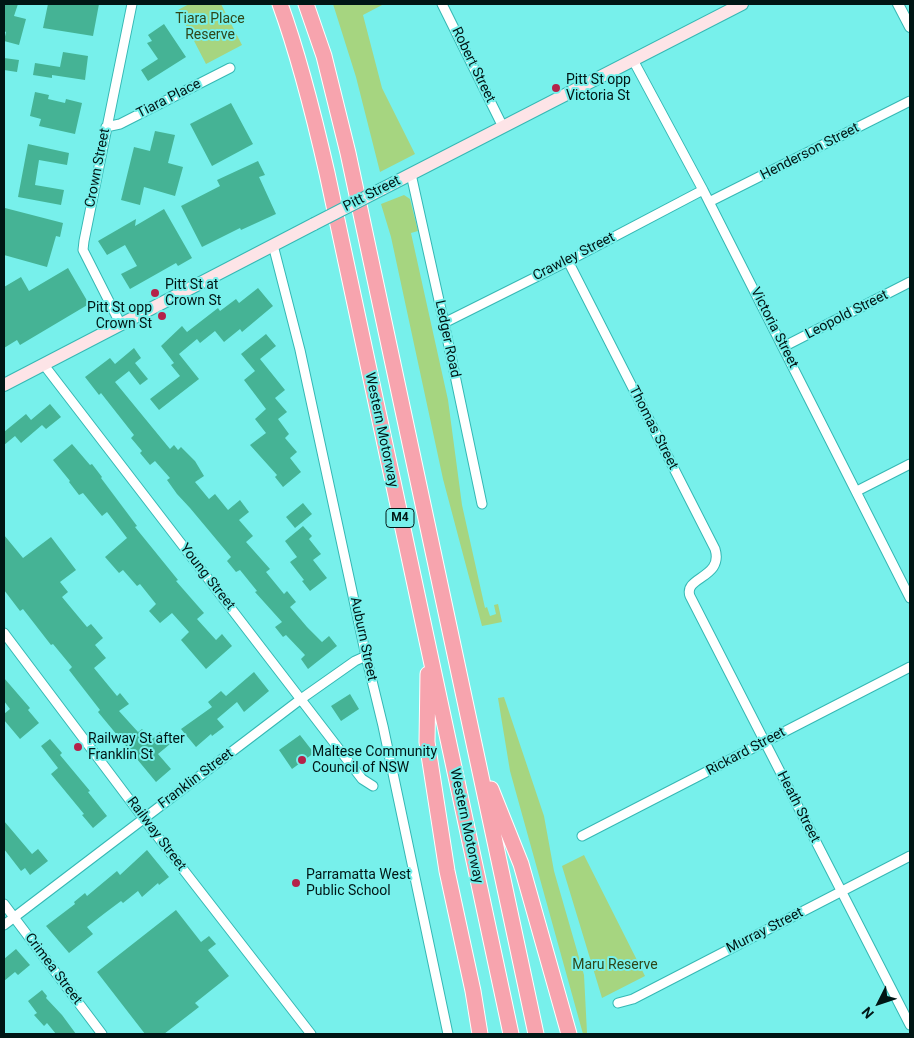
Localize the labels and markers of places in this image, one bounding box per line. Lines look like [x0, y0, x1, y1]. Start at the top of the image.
place label: Pitt St opp Victoria St [566, 72, 631, 104]
marker: Pitt St opp Victoria St [550, 82, 562, 94]
place label: Pitt St at Crown St [165, 277, 221, 310]
marker: Pitt St at Crown St [149, 287, 161, 299]
place label: Pitt St opp Crown St [87, 300, 152, 332]
marker: Pitt St opp Crown St [156, 310, 168, 322]
place label: Railway St after Franklin St [88, 731, 185, 764]
marker: Railway St after Franklin St [72, 741, 84, 753]
place label: Maltese Community Council of NSW [312, 744, 437, 776]
marker: Maltese Community Council of NSW [296, 754, 308, 766]
place label: Parramatta West Public School [306, 867, 411, 900]
marker: Parramatta West Public School [290, 877, 302, 889]

